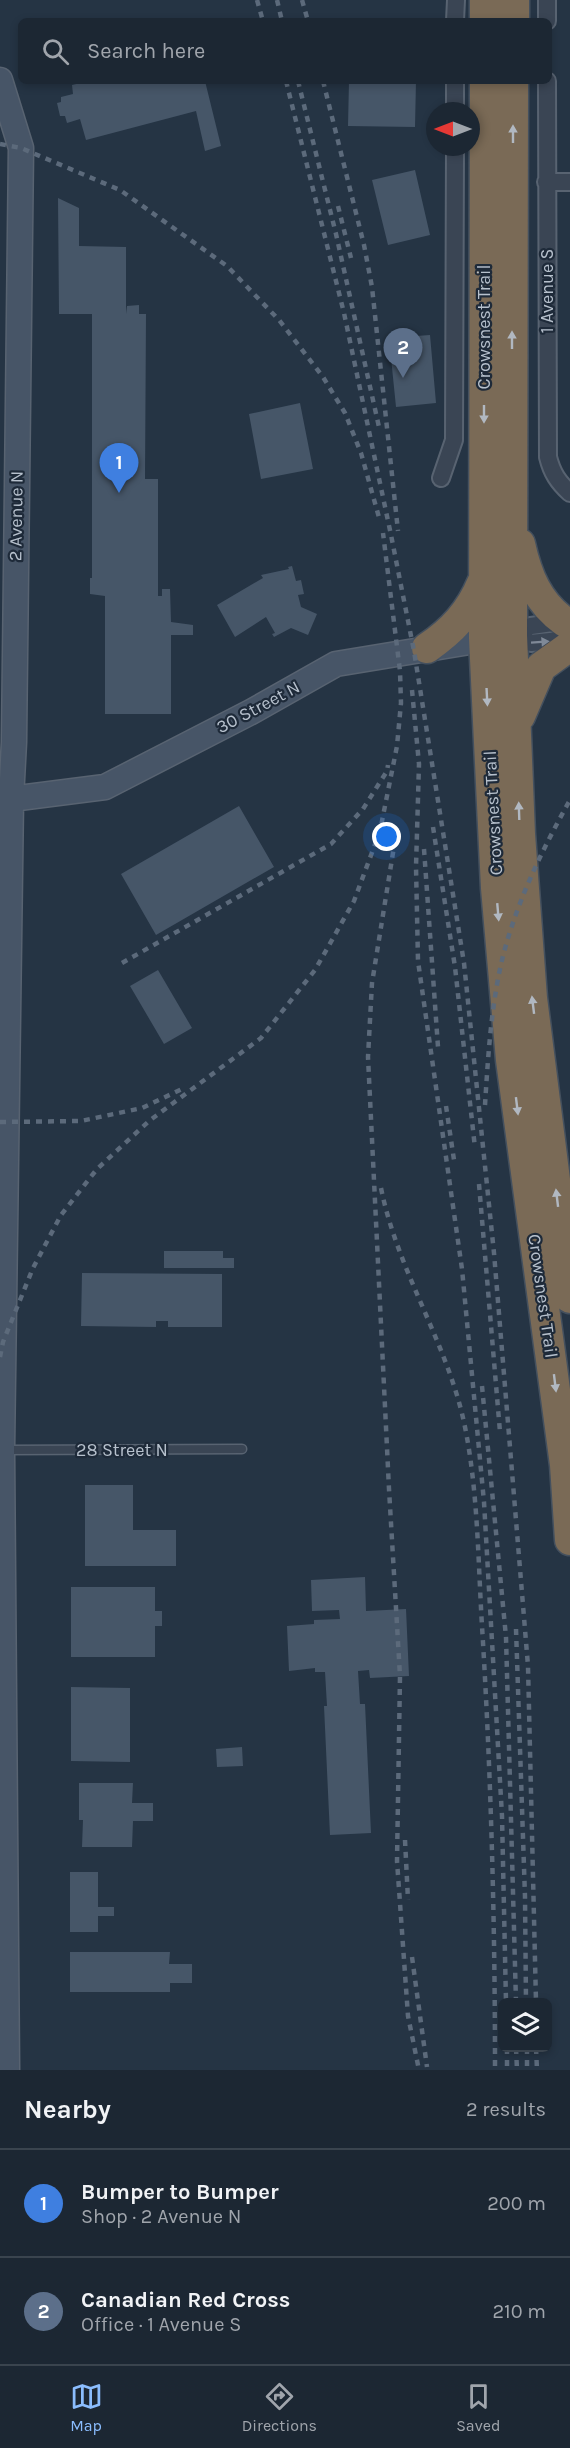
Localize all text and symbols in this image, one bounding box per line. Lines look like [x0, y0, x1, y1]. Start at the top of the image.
search box [18, 18, 552, 84]
icon: search [39, 35, 72, 68]
text: Search here [87, 38, 205, 64]
north arrow [426, 102, 480, 156]
one-way arrow [508, 125, 518, 144]
street label: 1 Avenue S [536, 249, 558, 333]
street label: Crowsnest Trail [473, 264, 495, 390]
pin: 2 [384, 328, 422, 378]
one-way arrow [507, 330, 517, 349]
one-way arrow [479, 405, 489, 424]
pin: 1 [100, 444, 138, 493]
street label: 2 Avenue N [4, 471, 28, 561]
one-way arrow [531, 637, 550, 647]
street label: 30 Street N [212, 676, 304, 738]
one-way arrow [482, 687, 491, 706]
street label: Crowsnest Trail [479, 750, 507, 876]
one-way arrow [514, 801, 523, 820]
your location [372, 822, 401, 851]
one-way arrow [494, 903, 503, 922]
one-way arrow [528, 995, 538, 1014]
one-way arrow [512, 1097, 522, 1116]
one-way arrow [552, 1189, 562, 1208]
street label: Crowsnest Trail [523, 1233, 563, 1359]
one-way arrow [550, 1373, 559, 1392]
street label: 28 Street N [76, 1439, 168, 1461]
map controls [498, 1998, 552, 2052]
button: layers [498, 1998, 552, 2052]
text: Nearby [24, 2094, 111, 2125]
text: 2 results [466, 2098, 546, 2121]
text: Bumper to Bumper [81, 2179, 279, 2205]
text: 1 [40, 2192, 47, 2215]
text: 200 m [487, 2192, 546, 2215]
text: Shop · 2 Avenue N [81, 2205, 241, 2228]
text: Canadian Red Cross [81, 2287, 290, 2313]
text: 2 [37, 2300, 50, 2323]
text: 210 m [492, 2300, 546, 2323]
text: Office · 1 Avenue S [81, 2313, 241, 2336]
tab: Map [70, 2380, 103, 2435]
tab: Directions [242, 2380, 317, 2435]
tab: Saved [456, 2380, 500, 2435]

